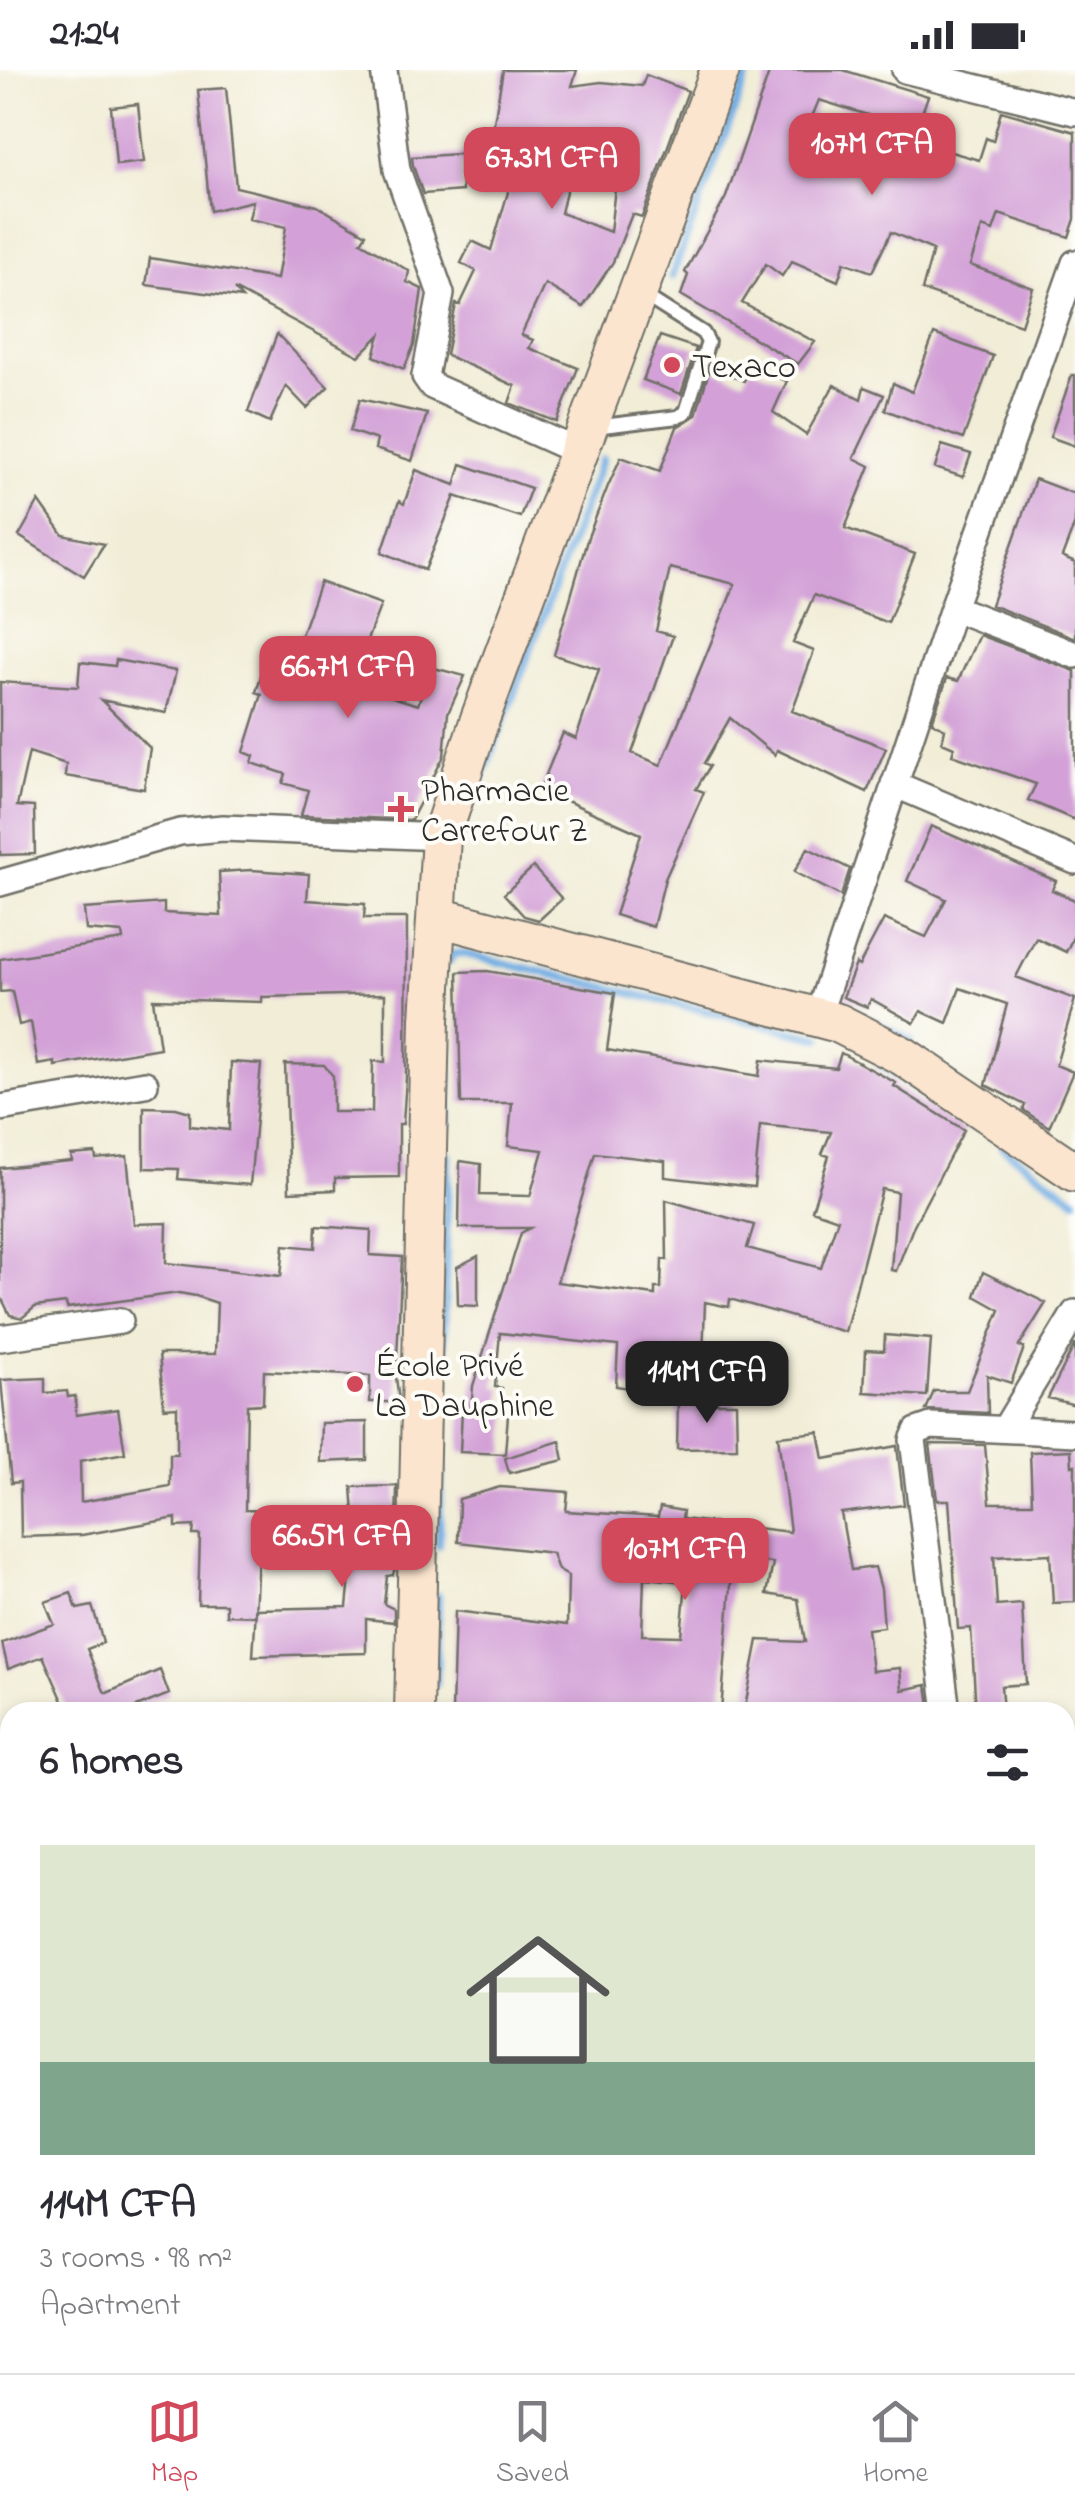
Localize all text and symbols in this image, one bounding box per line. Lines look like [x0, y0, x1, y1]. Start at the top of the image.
text: 21:24 [50, 7, 119, 63]
pin: 107M CFA [769, 113, 975, 198]
text: 107M CFA [811, 122, 933, 169]
pin: 67.3M CFA [438, 127, 666, 212]
text: 67.3M CFA [486, 136, 618, 183]
place label: Texaco [692, 343, 796, 394]
marker: Texaco [661, 354, 683, 376]
pin: 66.7M CFA [234, 636, 462, 721]
text: 66.7M CFA [281, 645, 415, 692]
place label: Pharmacie Carrefour Z [421, 767, 588, 858]
marker: Pharmacie Carrefour Z [390, 798, 412, 820]
pin: 114M CFA [604, 1341, 810, 1426]
place label: École Privé La Dauphine [375, 1342, 554, 1433]
text: 114M CFA [648, 1350, 766, 1397]
marker: École Privé La Dauphine [344, 1373, 366, 1395]
pin: 66.5M CFA [228, 1505, 456, 1590]
text: 66.5M CFA [273, 1514, 411, 1561]
pin: 107M CFA [582, 1518, 788, 1603]
text: 107M CFA [624, 1527, 746, 1574]
text: 6 homes [40, 1732, 184, 1793]
icon: filters [980, 1735, 1035, 1790]
icon: home [448, 1910, 628, 2090]
text: 114M CFA [40, 2175, 196, 2236]
text: 3 rooms · 98 m² [40, 2236, 232, 2283]
text: Apartment [40, 2283, 181, 2330]
tab: Map [147, 2394, 202, 2495]
tab: Saved [496, 2394, 569, 2495]
tab: Home [863, 2394, 928, 2495]

